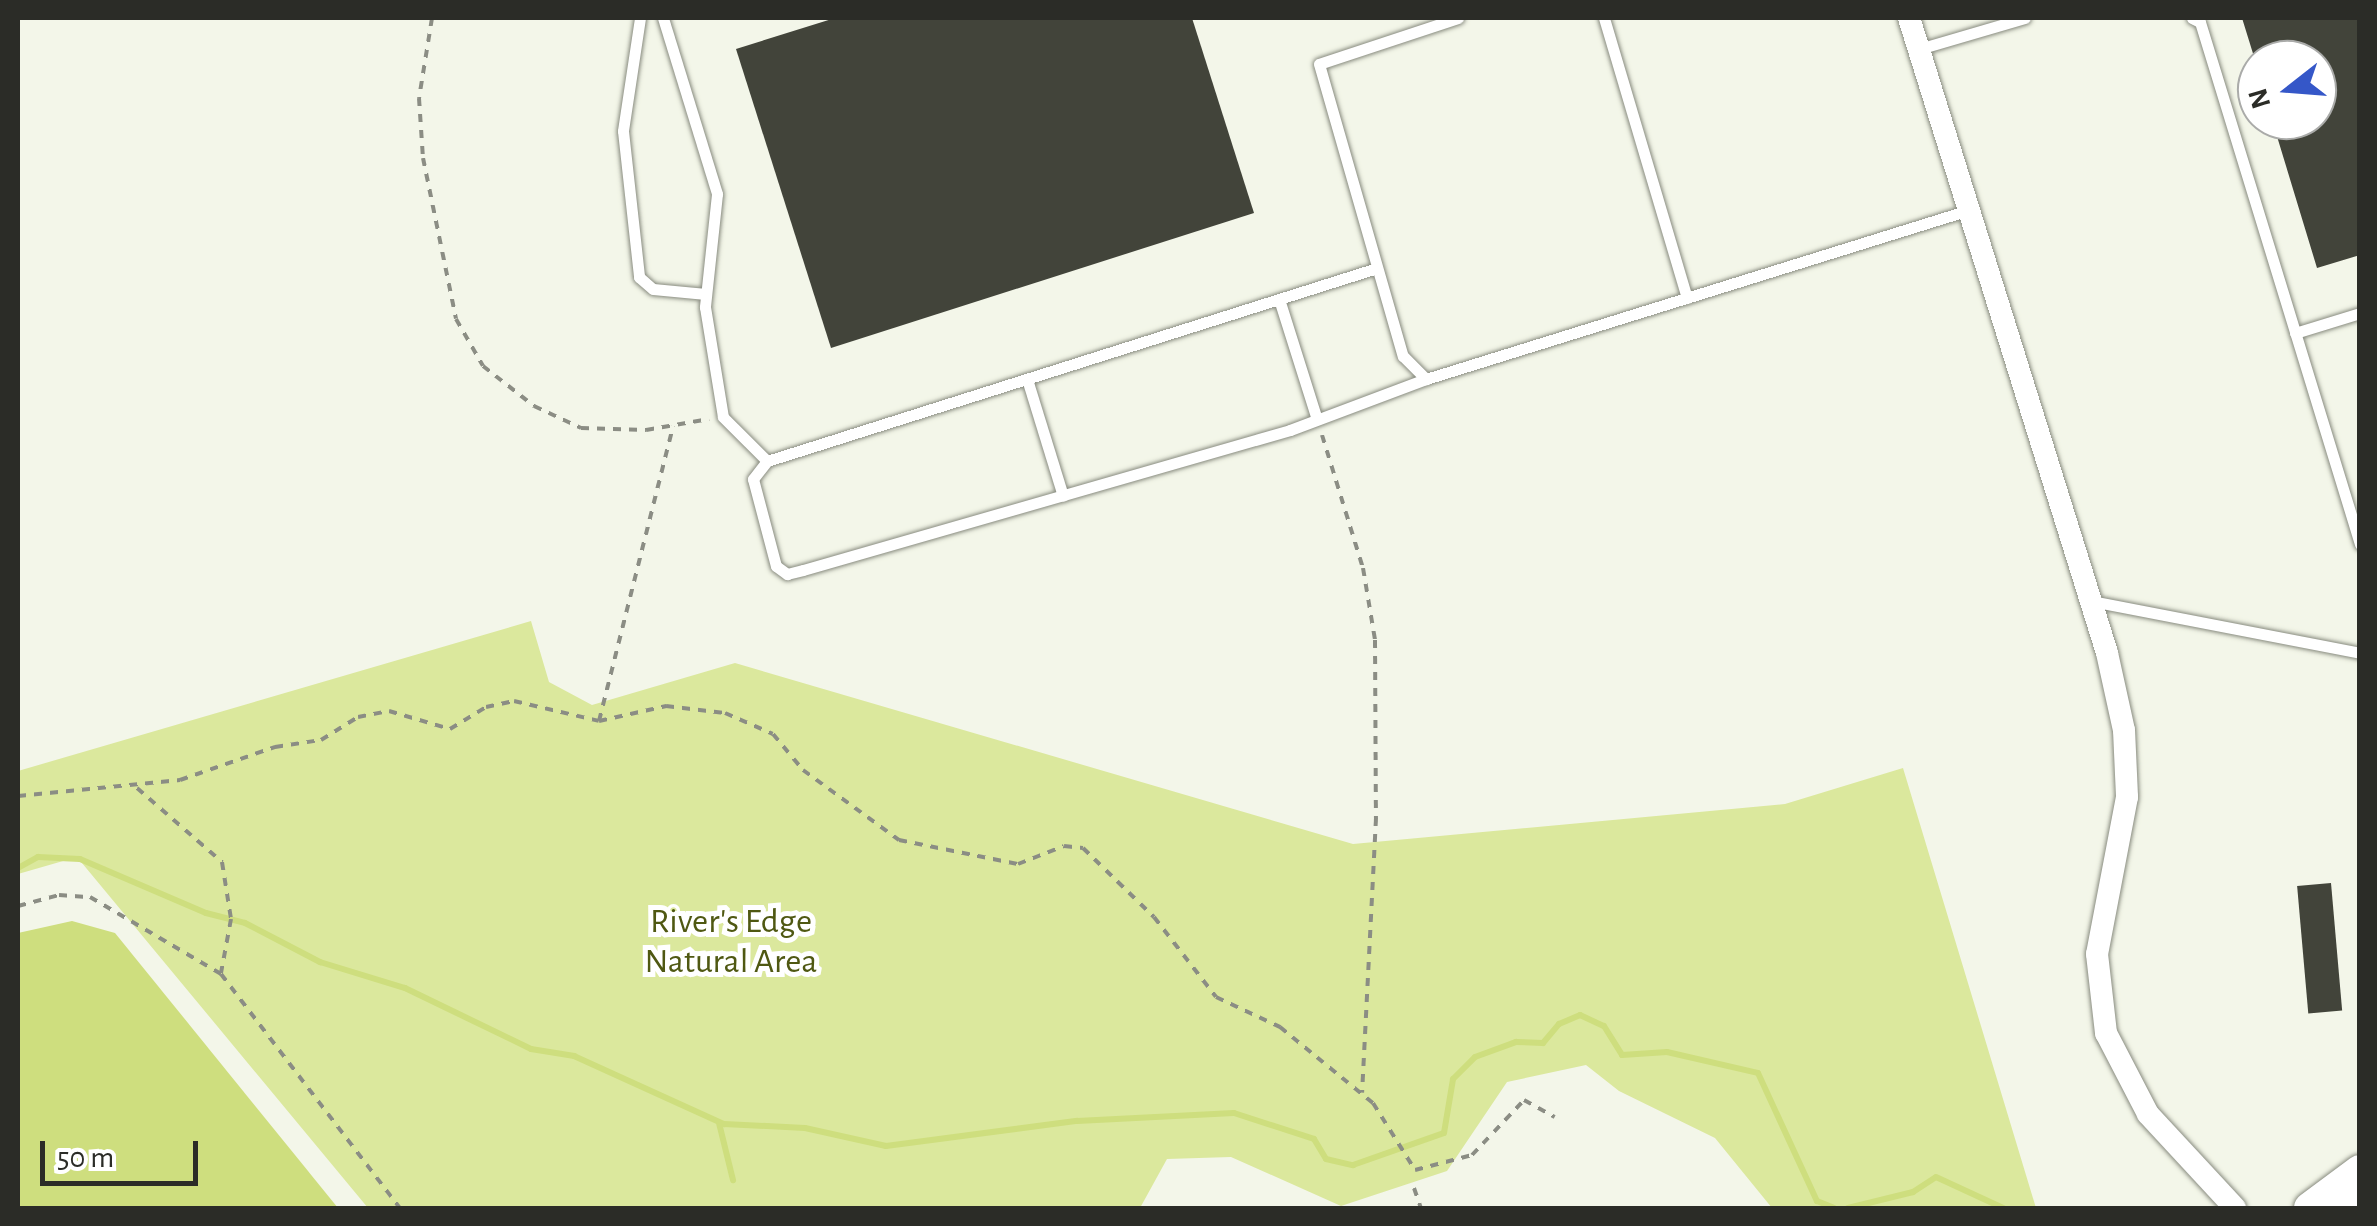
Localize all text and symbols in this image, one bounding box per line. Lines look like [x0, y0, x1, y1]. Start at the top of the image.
north arrow [2237, 40, 2337, 140]
text: N [2244, 85, 2276, 112]
park label: River's Edge Natural Area [644, 901, 818, 983]
scale bar [45, 1121, 202, 1183]
text: 50 m [57, 1143, 114, 1173]

